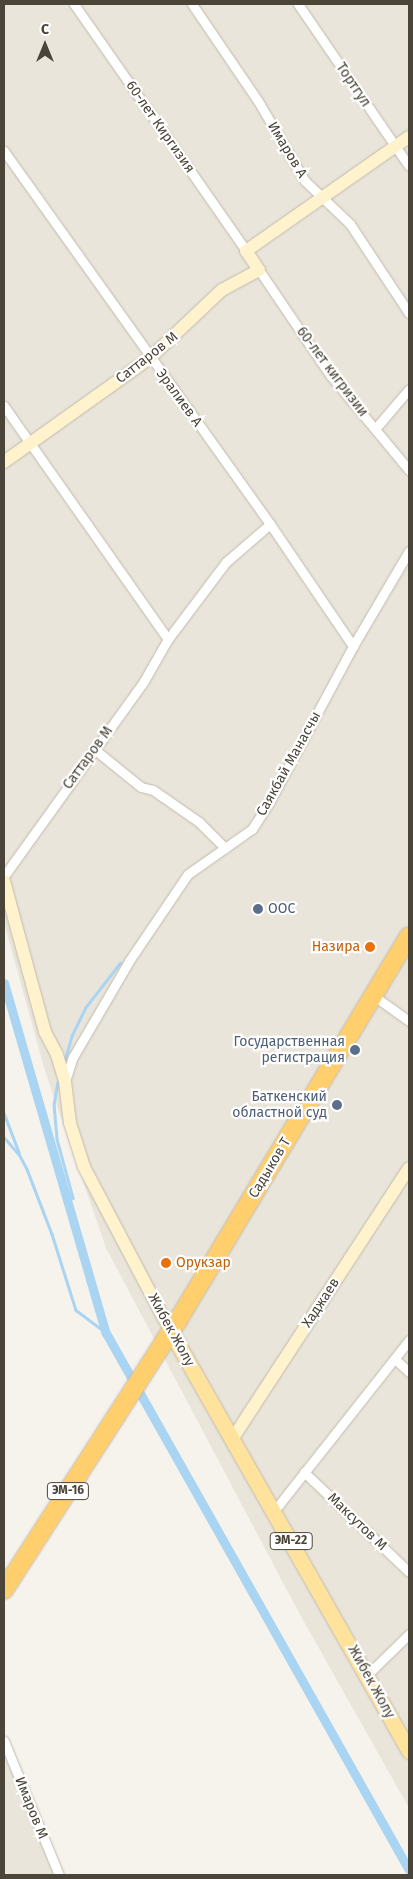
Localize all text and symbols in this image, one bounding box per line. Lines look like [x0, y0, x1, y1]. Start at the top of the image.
north arrow [20, 20, 70, 70]
text: С [41, 21, 49, 38]
street label: Тортгул [332, 60, 374, 110]
street label: 60-лет Киргизия [122, 78, 198, 176]
street label: Имаров А [264, 119, 310, 181]
street label: 60-лет кигризии [293, 324, 371, 420]
street label: Саттаров М [113, 329, 181, 387]
street label: Эралиев А [153, 366, 205, 430]
street label: Саякбай Манасчы [253, 709, 325, 819]
street label: Саттаров М [60, 723, 116, 793]
place label: ООС [268, 901, 295, 917]
marker: ООС [252, 903, 264, 915]
place label: Назира [312, 939, 360, 955]
marker: Назира [364, 941, 376, 953]
place label: Государственная регистрация [234, 1034, 345, 1066]
marker: Государственная регистрация [349, 1044, 361, 1056]
place label: Баткенский областной суд [232, 1089, 327, 1122]
marker: Баткенский областной суд [331, 1099, 343, 1111]
street label: Садыков Т [245, 1135, 295, 1201]
place label: Орукзар [176, 1255, 231, 1271]
marker: Орукзар [160, 1257, 172, 1269]
street label: Хаджаев [299, 1275, 343, 1331]
street label: Жибек Жолу [144, 1291, 198, 1369]
road number: ЭМ-16 [47, 1482, 89, 1500]
street label: Максутов М [324, 1490, 390, 1554]
road number: ЭМ-22 [268, 1532, 314, 1550]
street label: Жибек Жолу [344, 1643, 398, 1721]
street label: Имаров М [11, 1774, 51, 1842]

